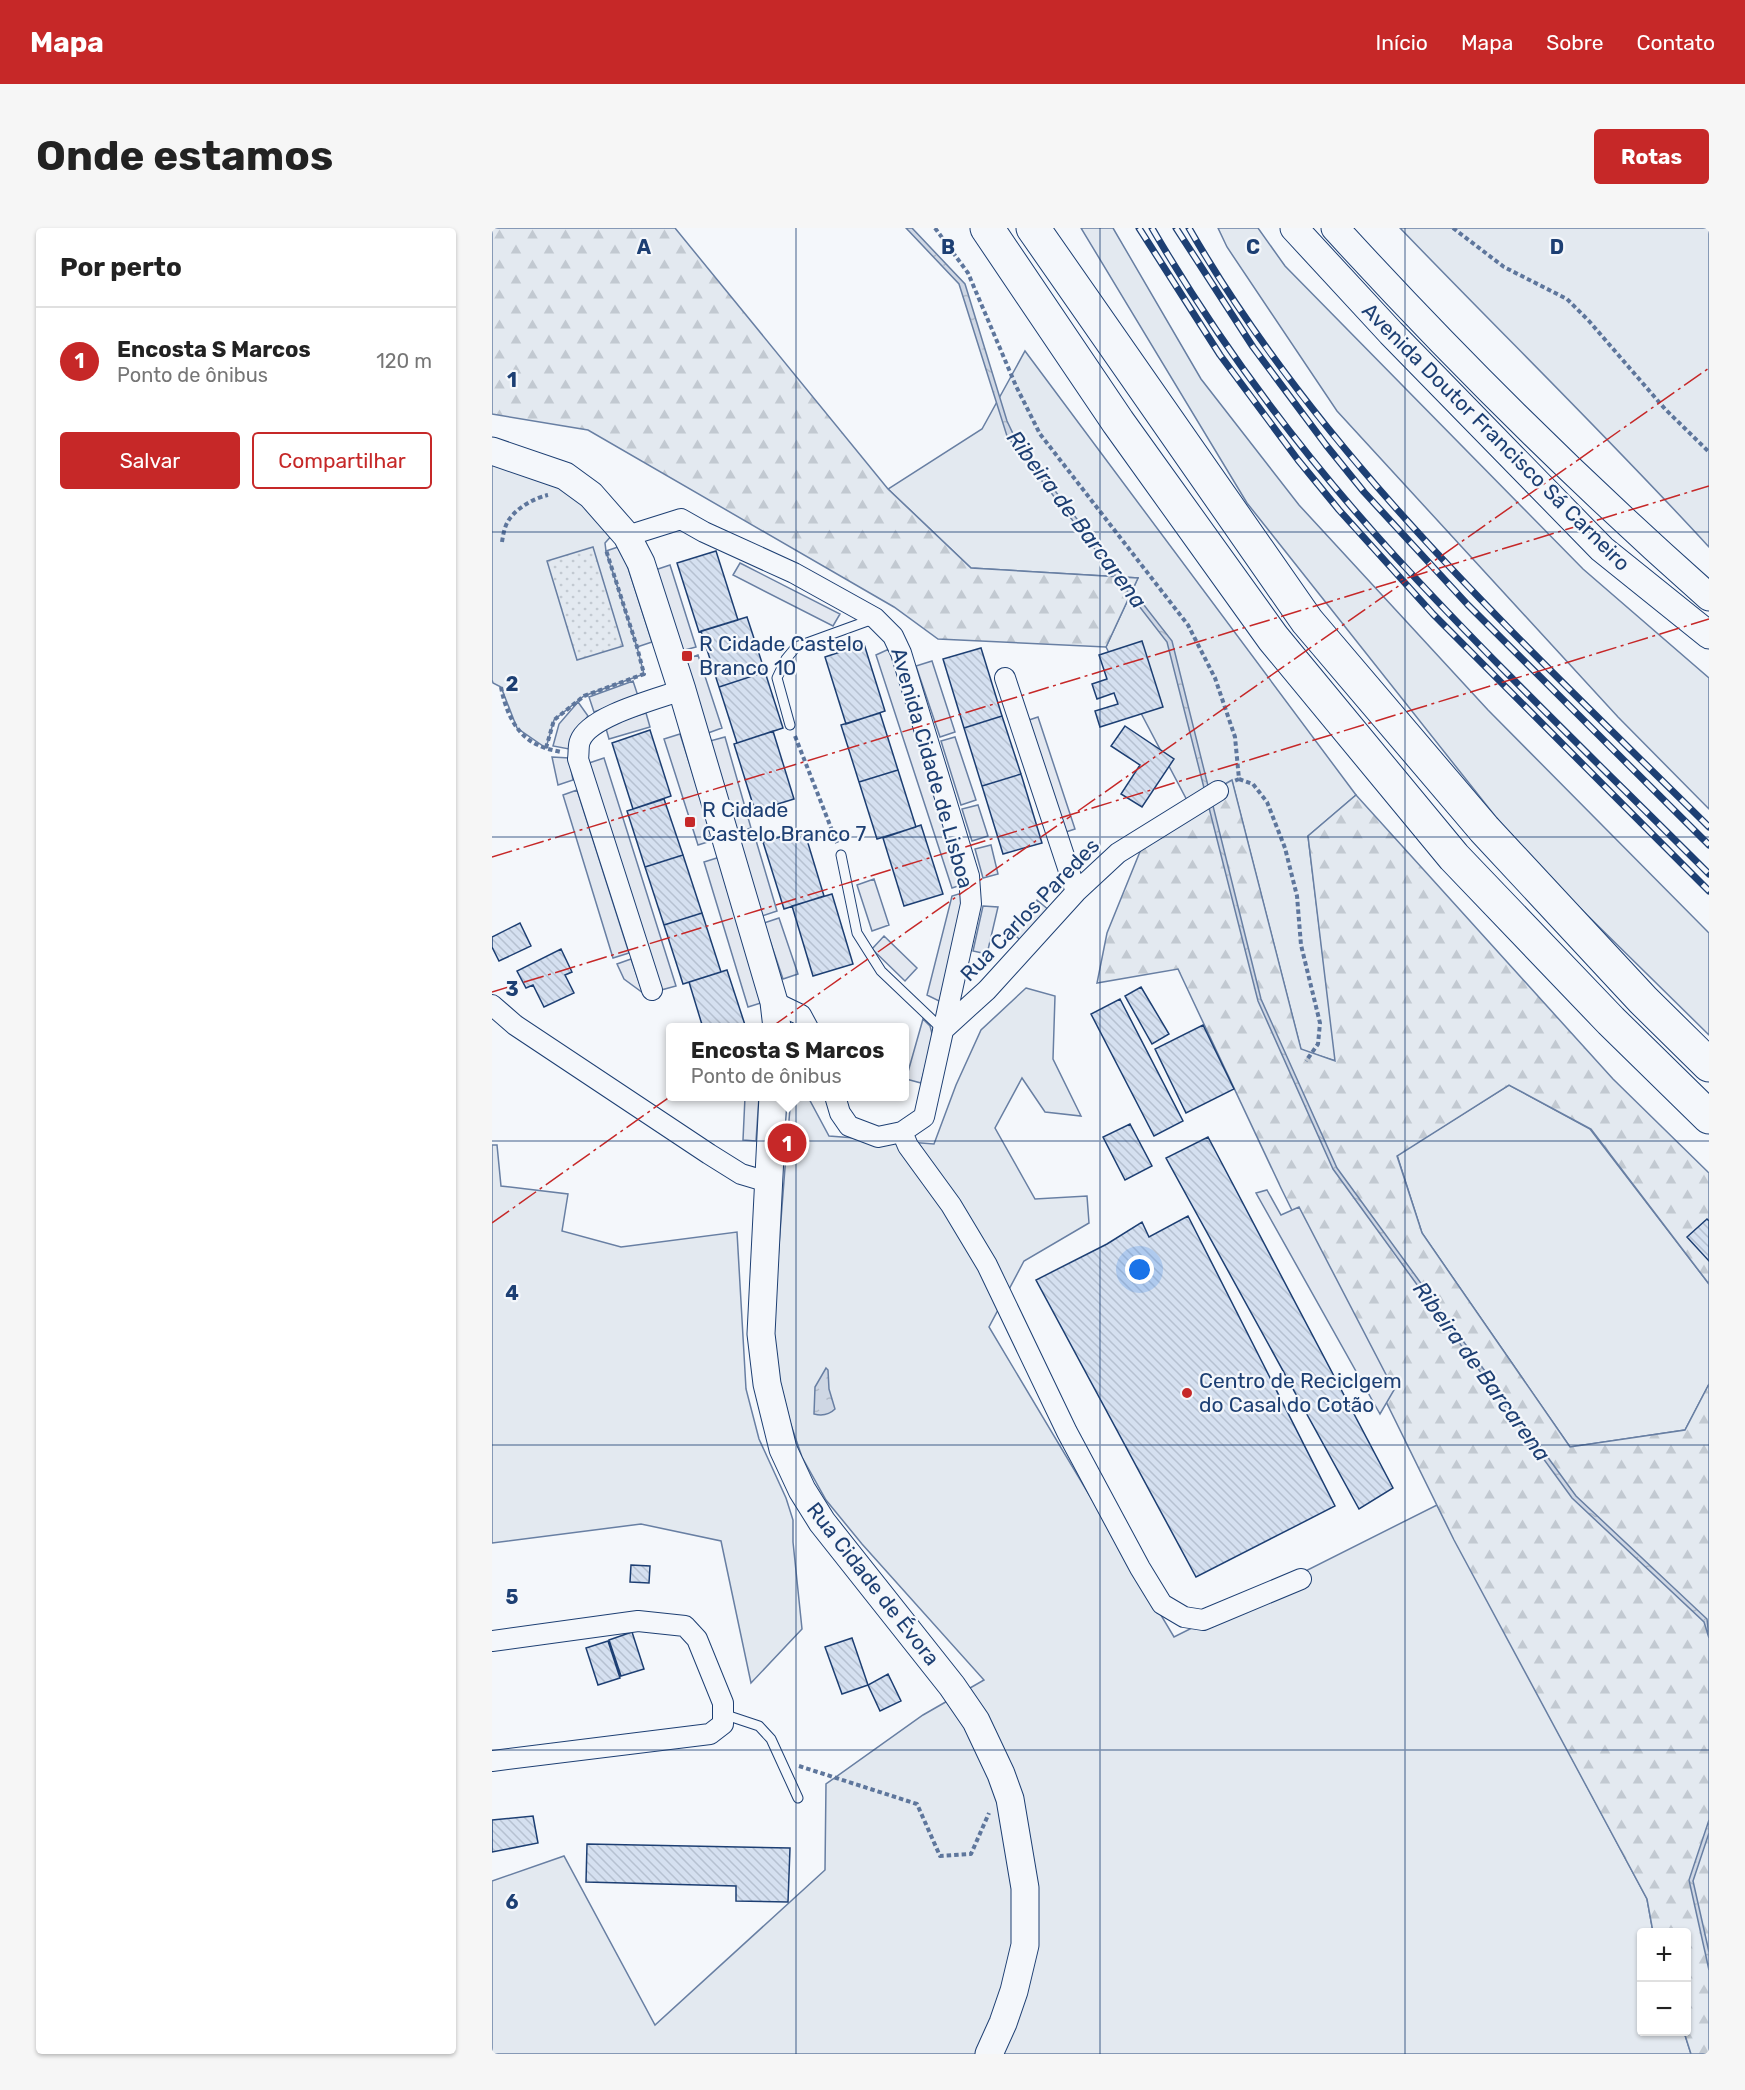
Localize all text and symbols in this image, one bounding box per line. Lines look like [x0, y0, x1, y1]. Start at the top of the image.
text: Mapa [30, 26, 104, 59]
text: Início [1376, 30, 1428, 55]
text: Mapa [1461, 30, 1513, 55]
text: Sobre [1546, 30, 1603, 55]
text: Contato [1636, 30, 1715, 55]
button: Rotas [1594, 129, 1709, 184]
text: Onde estamos [36, 131, 333, 181]
text: A [637, 235, 652, 259]
text: B [941, 235, 955, 259]
text: C [1246, 235, 1260, 259]
text: D [1550, 235, 1564, 259]
text: Por perto [60, 252, 182, 283]
street label: Avenida Doutor Francisco Sá Carneiro [1357, 297, 1636, 576]
text: Encosta S Marcos [117, 336, 311, 363]
text: 1 [75, 349, 84, 373]
text: 120 m [376, 349, 432, 373]
text: Ponto de ônibus [117, 363, 268, 387]
text: 1 [507, 368, 517, 392]
water label: Ribeira de Barcarena [1001, 425, 1152, 614]
button: Salvar [60, 432, 240, 489]
button: Compartilhar [252, 432, 432, 489]
place label: R Cidade Castelo Branco 10 [699, 631, 864, 680]
street label: Avenida Cidade de Lisboa [886, 645, 979, 891]
marker: R Cidade Castelo Branco 10 [680, 649, 694, 663]
text: 2 [506, 672, 519, 696]
place label: R Cidade Castelo Branco 7 [702, 797, 866, 846]
marker: R Cidade Castelo Branco 7 [683, 815, 697, 829]
street label: Rua Carlos Paredes [955, 833, 1104, 986]
text: 3 [505, 977, 519, 1001]
popup [666, 1023, 909, 1101]
text: Encosta S Marcos [691, 1037, 884, 1064]
text: Ponto de ônibus [691, 1064, 842, 1088]
pin: 1 [768, 1120, 806, 1166]
your location [1125, 1255, 1154, 1284]
water label: Ribeira de Barcarena [1407, 1276, 1556, 1467]
text: 4 [505, 1281, 519, 1305]
place label: Centro de Reciclgem do Casal do Cotão [1199, 1368, 1402, 1417]
marker: Centro de Reciclgem do Casal do Cotão [1180, 1386, 1194, 1400]
street label: Rua Cidade de Évora [802, 1497, 945, 1670]
text: 5 [506, 1585, 519, 1609]
text: 6 [505, 1890, 519, 1914]
map controls [1637, 1928, 1691, 2036]
button: + [1637, 1928, 1691, 1982]
button: − [1637, 1982, 1691, 2036]

